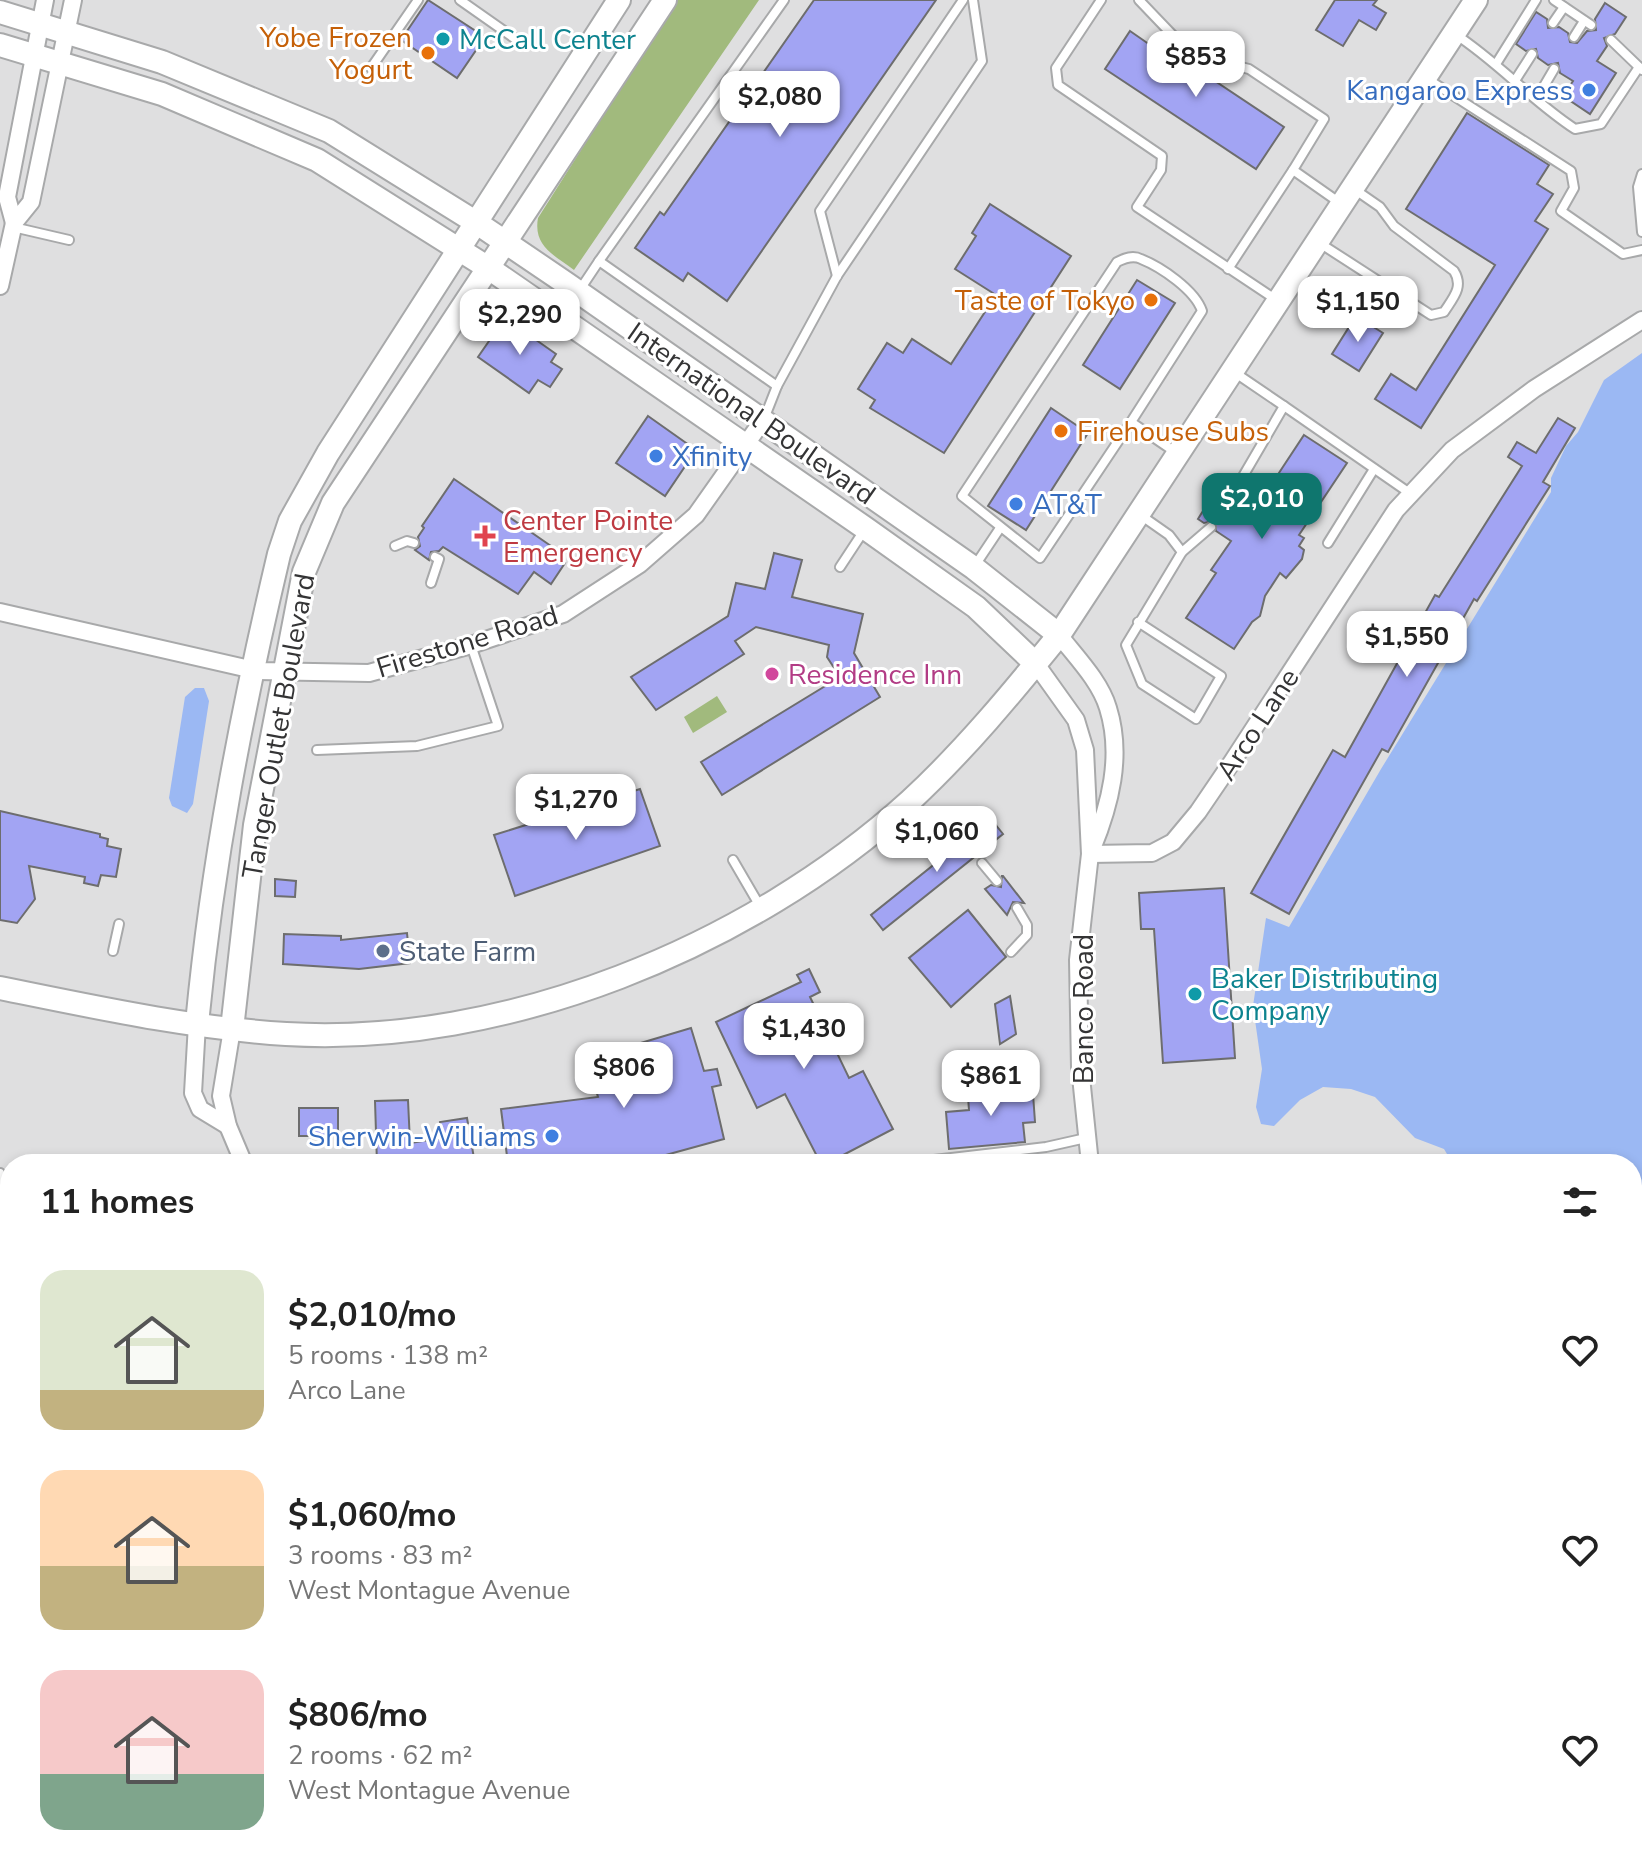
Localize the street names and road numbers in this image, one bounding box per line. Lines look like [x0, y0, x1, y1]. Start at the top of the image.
street label: International Boulevard [620, 314, 883, 514]
street label: Tanger Outlet Boulevard [233, 571, 325, 882]
street label: Firestone Road [372, 596, 563, 688]
street label: Arco Lane [1207, 661, 1308, 788]
street label: Banco Road [1065, 934, 1103, 1084]

